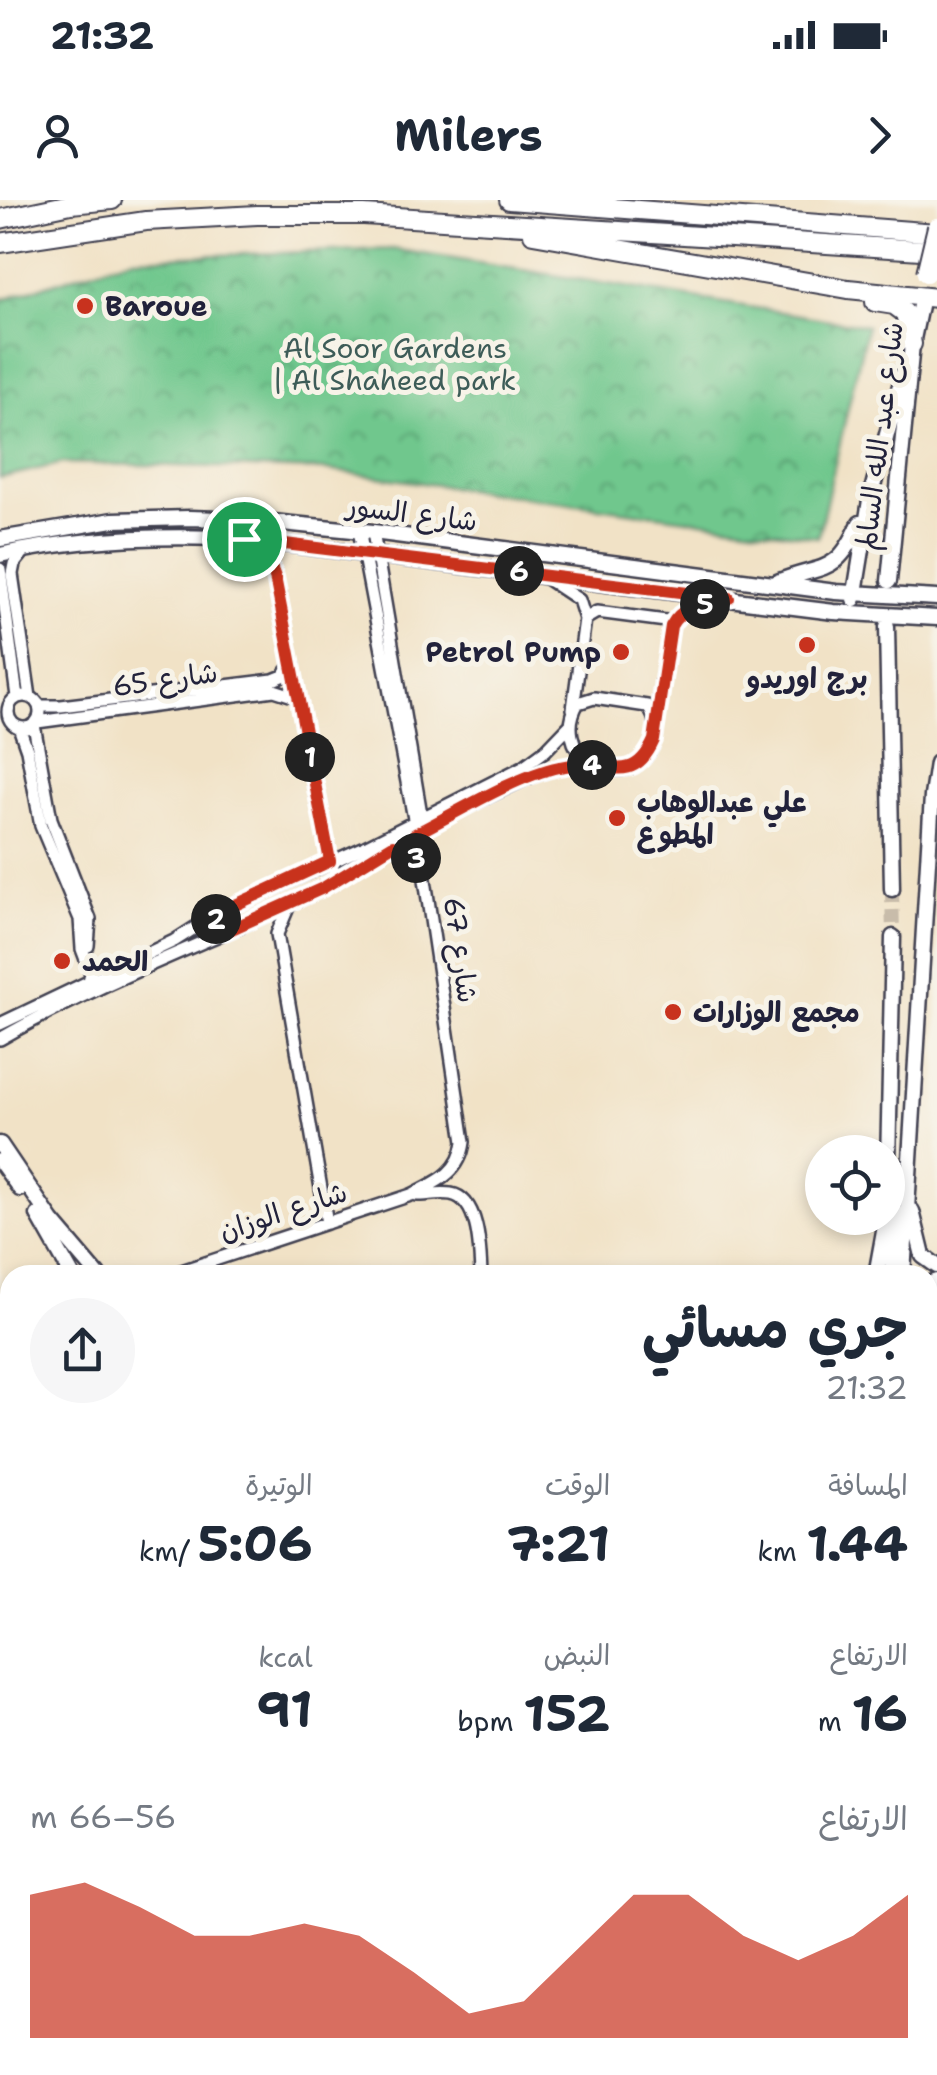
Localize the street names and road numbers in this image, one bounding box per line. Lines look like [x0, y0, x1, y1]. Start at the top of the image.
street label: شارع عبد الله السالم [846, 320, 915, 553]
street label: شارع السور [342, 486, 479, 541]
street label: شارع 65 [110, 653, 220, 706]
street label: شارع 67 [434, 895, 487, 1005]
street label: شارع الوزان [214, 1172, 352, 1251]

